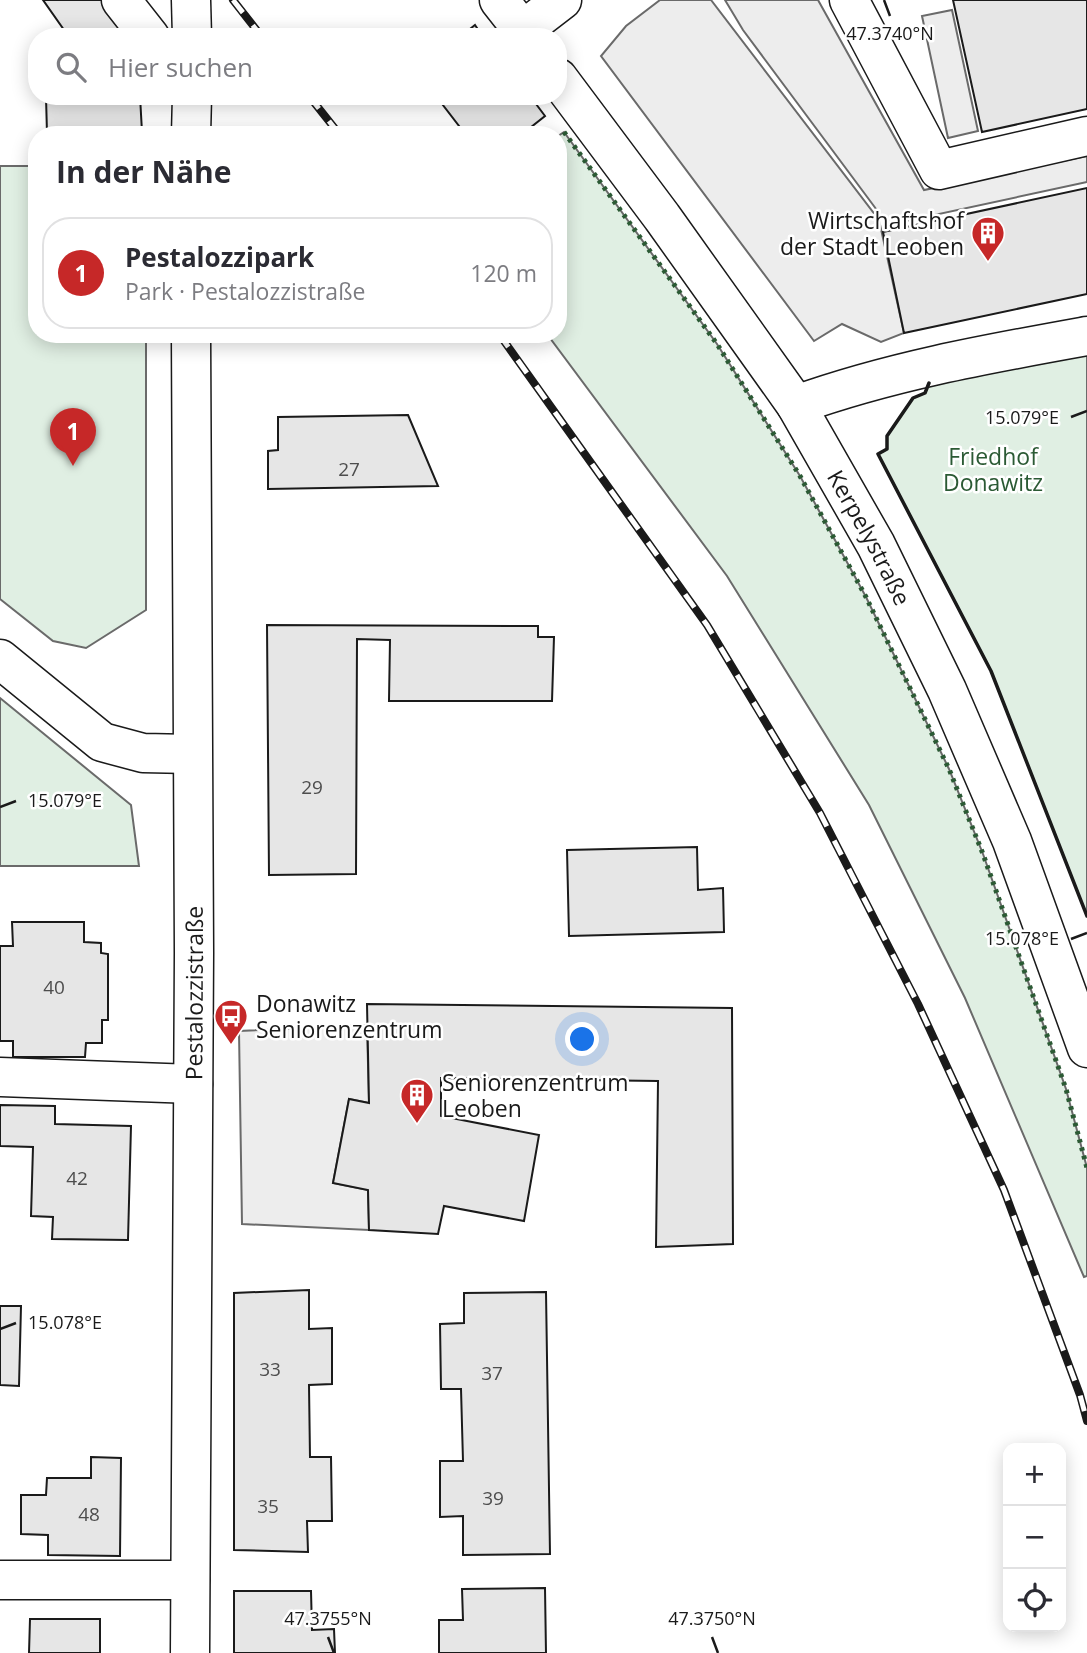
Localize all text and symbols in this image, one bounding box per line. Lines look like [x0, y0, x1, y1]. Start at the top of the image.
text: 47.3740°N [846, 21, 934, 45]
search box [28, 28, 567, 105]
icon: search [52, 48, 90, 86]
text: Hier suchen [108, 49, 253, 85]
text: In der Nähe [56, 151, 232, 192]
place label: Wirtschaftshof der Stadt Leoben [780, 204, 965, 262]
building icon: Wirtschaftshof der Stadt Leoben [969, 214, 1007, 263]
text: Pestalozzipark [125, 239, 314, 275]
text: 1 [74, 257, 88, 289]
text: 120 m [470, 257, 537, 289]
text: Park · Pestalozzistraße [125, 275, 365, 307]
text: 15.079°E [985, 405, 1059, 429]
pin: 1 [50, 408, 96, 466]
park label: Friedhof Donawitz [943, 440, 1043, 498]
house number: 27 [338, 456, 360, 482]
street label: Kerpelystraße [820, 464, 919, 610]
house number: 29 [301, 774, 323, 800]
text: 15.079°E [28, 788, 102, 812]
street label: Pestalozzistraße [177, 906, 210, 1080]
text: 15.078°E [985, 926, 1059, 950]
house number: 40 [43, 974, 65, 1000]
place label: Donawitz Seniorenzentrum [256, 987, 443, 1045]
bus stop icon: Donawitz Seniorenzentrum [212, 997, 250, 1046]
your location [565, 1022, 599, 1056]
place label: Seniorenzentrum Leoben [442, 1066, 629, 1124]
building icon: Seniorenzentrum Leoben [398, 1076, 436, 1125]
house number: 42 [66, 1165, 88, 1191]
text: 15.078°E [28, 1310, 102, 1334]
house number: 33 [259, 1356, 281, 1382]
house number: 37 [481, 1360, 503, 1386]
map controls [1003, 1443, 1066, 1632]
button: + [1003, 1443, 1066, 1506]
house number: 39 [482, 1485, 504, 1511]
house number: 35 [257, 1493, 279, 1519]
house number: 48 [78, 1501, 100, 1527]
button: − [1003, 1506, 1066, 1569]
button: locate [1003, 1569, 1066, 1632]
text: 47.3755°N [284, 1606, 372, 1630]
text: 47.3750°N [668, 1606, 756, 1630]

